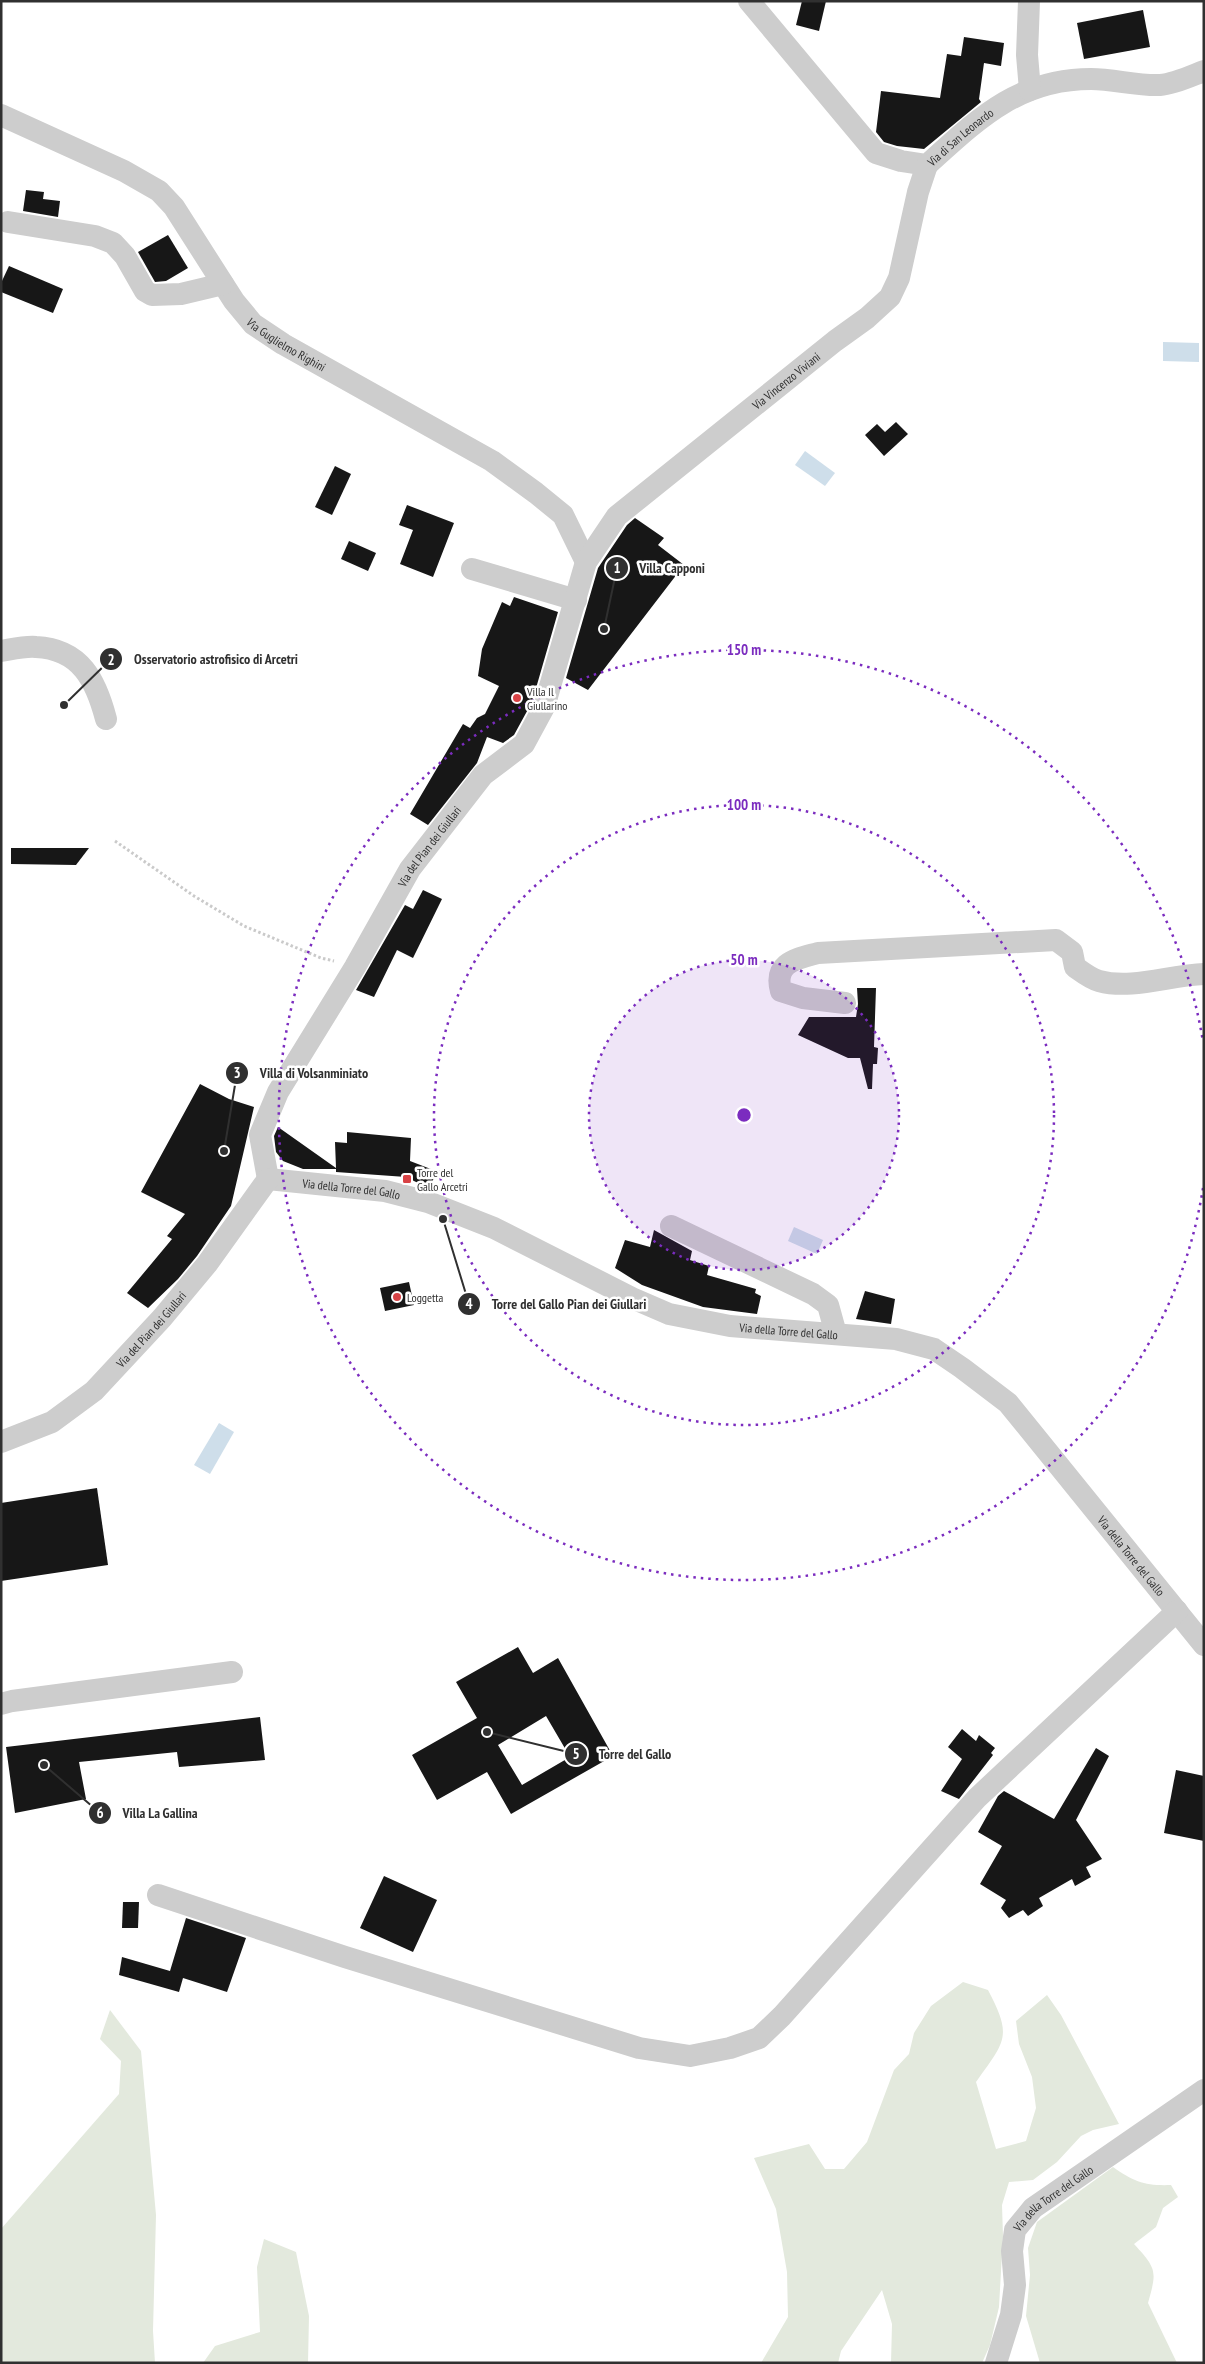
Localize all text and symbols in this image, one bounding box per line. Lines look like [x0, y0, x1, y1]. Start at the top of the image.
street label: Via di San Leonardo [923, 105, 996, 170]
street label: Via Guglielmo Righini [243, 314, 329, 374]
street label: Via Vincenzo Viviani [748, 349, 823, 413]
callout: Villa Capponi [604, 554, 715, 583]
text: 1 [613, 558, 621, 577]
text: Villa Capponi [638, 559, 705, 577]
text: 150 m [727, 640, 761, 659]
callout: Osservatorio astrofisico di Arcetri [99, 645, 308, 674]
text: 2 [107, 650, 115, 669]
text: Osservatorio astrofisico di Arcetri [134, 650, 298, 668]
place label: Villa Il Giullarino [526, 684, 567, 713]
marker: Villa Il Giullarino [511, 692, 523, 704]
text: 100 m [727, 795, 761, 814]
street label: Via del Pian dei Giullari [394, 803, 464, 890]
text: 50 m [730, 950, 758, 969]
callout: Villa di Volsanminiato [225, 1058, 378, 1087]
text: 3 [233, 1063, 241, 1082]
text: Villa di Volsanminiato [259, 1064, 368, 1082]
centre of rings [735, 1106, 753, 1124]
place label: Torre del Gallo Arcetri [417, 1165, 468, 1194]
marker: Torre del Gallo Arcetri [401, 1173, 413, 1185]
street label: Via della Torre del Gallo [301, 1175, 402, 1202]
street label: Via del Pian dei Giullari [112, 1288, 189, 1371]
callout: Torre del Gallo Pian dei Giullari [456, 1289, 656, 1318]
place label: Loggetta [407, 1290, 444, 1305]
marker: Loggetta [391, 1291, 403, 1303]
text: 4 [465, 1294, 473, 1313]
text: Torre del Gallo Pian dei Giullari [492, 1295, 646, 1313]
street label: Via della Torre del Gallo [738, 1319, 838, 1342]
street label: Via della Torre del Gallo [1094, 1512, 1169, 1599]
callout: Torre del Gallo [564, 1739, 681, 1768]
text: 5 [572, 1744, 580, 1763]
text: Torre del Gallo [599, 1745, 671, 1763]
callout: Villa La Gallina [87, 1798, 207, 1827]
text: 6 [96, 1803, 104, 1822]
text: Villa La Gallina [122, 1804, 198, 1822]
street label: Via della Torre del Gallo [1009, 2161, 1096, 2235]

